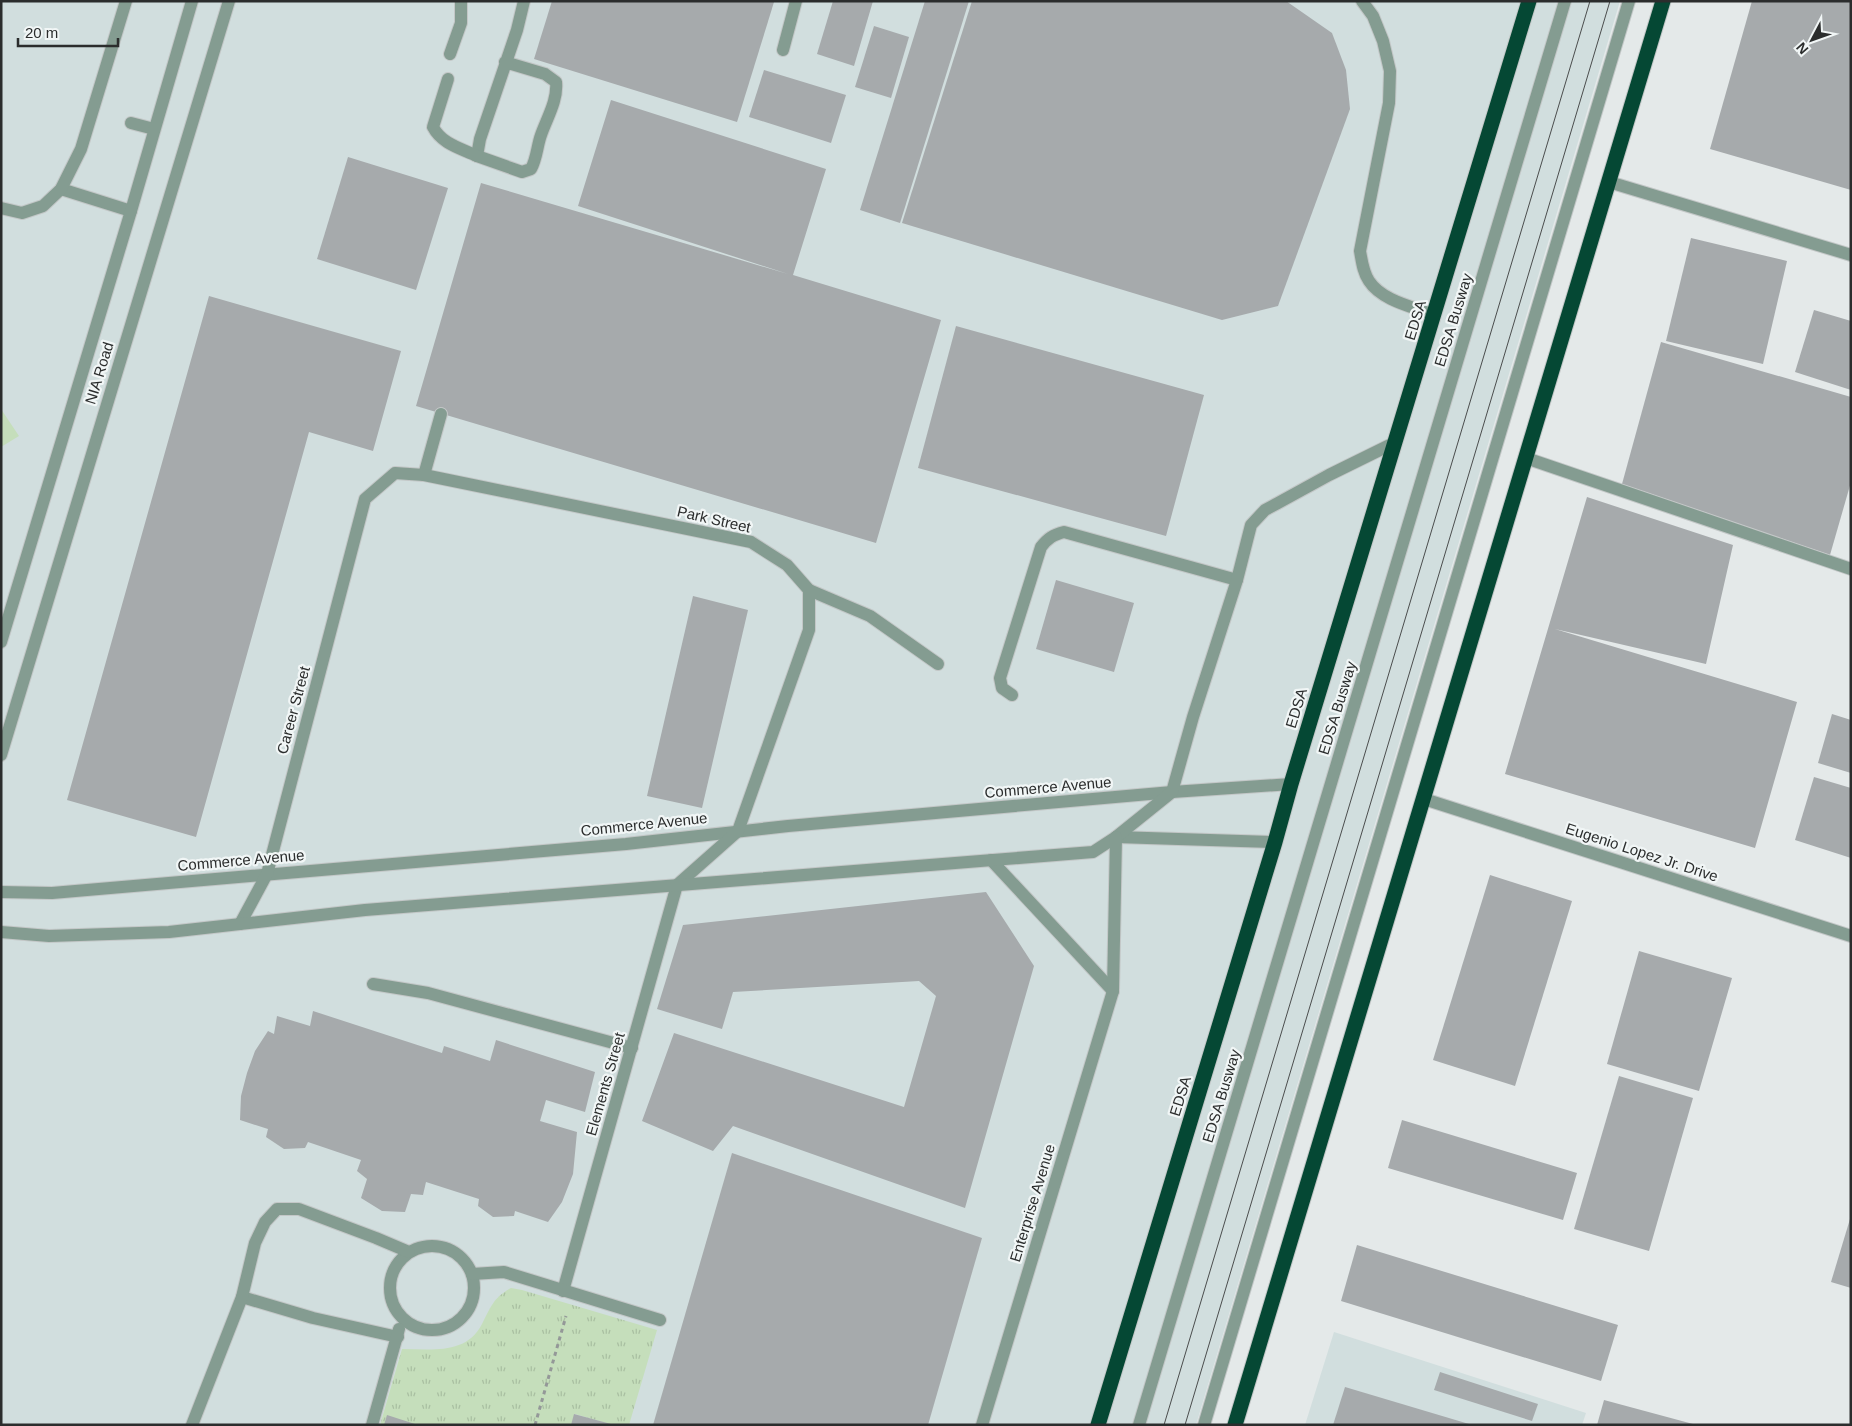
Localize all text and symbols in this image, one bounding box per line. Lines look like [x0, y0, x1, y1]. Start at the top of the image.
scale bar [18, 15, 118, 47]
north arrow [1787, 15, 1837, 65]
text: 20 m [25, 24, 58, 41]
text: N [1793, 39, 1812, 58]
street label: EDSA Busway [1431, 271, 1475, 369]
street label: EDSA [1401, 298, 1429, 342]
street label: NIA Road [81, 340, 117, 406]
street label: Park Street [676, 502, 753, 536]
street label: EDSA Busway [1315, 659, 1359, 757]
street label: Career Street [273, 664, 313, 756]
street label: EDSA [1282, 686, 1310, 730]
street label: Commerce Avenue [984, 773, 1112, 801]
street label: Commerce Avenue [580, 809, 708, 839]
street label: Eugenio Lopez Jr. Drive [1564, 819, 1720, 885]
street label: Commerce Avenue [177, 846, 305, 874]
street label: Elements Street [582, 1030, 628, 1138]
street label: EDSA Busway [1199, 1047, 1243, 1145]
street label: EDSA [1166, 1074, 1194, 1118]
street label: Enterprise Avenue [1006, 1142, 1058, 1264]

